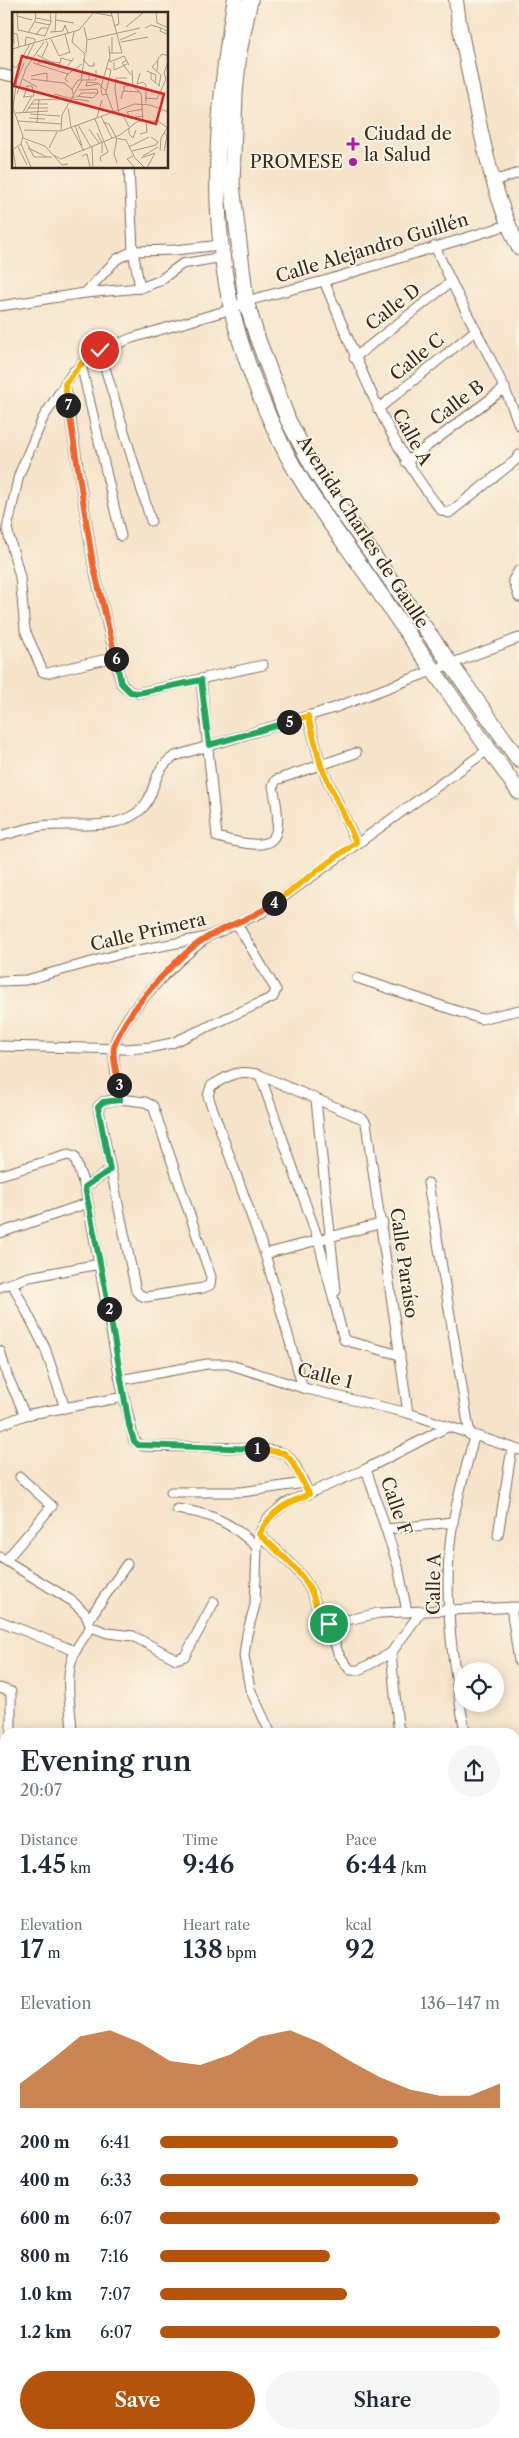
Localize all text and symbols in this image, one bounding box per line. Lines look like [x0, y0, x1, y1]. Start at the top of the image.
inset map [12, 12, 169, 169]
place label: Ciudad de la Salud [364, 123, 452, 166]
marker: Ciudad de la Salud [346, 137, 360, 151]
place label: PROMESE [250, 151, 343, 173]
marker: PROMESE [347, 156, 359, 168]
street label: Calle Alejandro Guillén [273, 208, 471, 288]
street label: Calle D [361, 279, 425, 335]
pin [79, 329, 121, 371]
street label: Calle C [386, 329, 448, 385]
icon: check [86, 336, 114, 364]
street label: Calle B [426, 376, 488, 430]
pin: 7 [56, 392, 80, 418]
text: 7 [65, 396, 72, 414]
street label: Calle A [387, 405, 437, 470]
street label: Avenida Charles de Gaulle [292, 431, 434, 632]
pin: 6 [104, 646, 128, 672]
text: 6 [112, 650, 121, 668]
pin: 5 [276, 710, 302, 734]
text: 5 [286, 713, 293, 731]
pin: 4 [262, 890, 286, 916]
text: 4 [270, 894, 279, 912]
street label: Calle Primera [88, 908, 208, 956]
pin: 3 [106, 1072, 132, 1098]
text: 3 [116, 1076, 123, 1094]
street label: Calle Paraíso [385, 1206, 423, 1320]
pin: 2 [96, 1296, 122, 1322]
text: 2 [105, 1300, 114, 1318]
street label: Calle 1 [295, 1358, 355, 1394]
pin: 1 [244, 1436, 270, 1462]
text: 1 [254, 1440, 261, 1458]
street label: Calle F [376, 1474, 416, 1539]
street label: Calle A [422, 1552, 446, 1615]
pin [308, 1603, 350, 1645]
icon: arrive [315, 1610, 343, 1638]
map controls [454, 1662, 504, 1712]
button: locate [454, 1662, 504, 1712]
text: Evening run [20, 1744, 192, 1778]
button: share [448, 1745, 500, 1797]
text: 20:07 [20, 1780, 62, 1800]
text: Distance [20, 1831, 78, 1849]
text: Time [183, 1831, 218, 1849]
text: Pace [345, 1831, 377, 1849]
text: 1.45 [20, 1849, 66, 1880]
text: 9:46 [183, 1849, 234, 1880]
text: 6:44 [345, 1849, 397, 1880]
text: km [66, 1859, 91, 1877]
text: /km [397, 1859, 427, 1877]
text: Elevation [20, 1916, 83, 1934]
text: Heart rate [183, 1916, 250, 1934]
text: kcal [345, 1916, 372, 1934]
text: 17 [20, 1934, 44, 1965]
text: 138 [183, 1934, 223, 1965]
text: 92 [345, 1934, 375, 1965]
text: m [44, 1944, 61, 1962]
text: bpm [223, 1944, 257, 1962]
text: Elevation [20, 1993, 91, 2013]
text: 136–147 m [420, 1993, 500, 2013]
text: 200 m [20, 2132, 70, 2152]
text: 6:41 [100, 2132, 130, 2152]
text: 400 m [20, 2170, 70, 2190]
text: 6:33 [100, 2170, 131, 2190]
text: 600 m [20, 2208, 70, 2228]
text: 6:07 [100, 2208, 132, 2228]
text: 800 m [20, 2246, 70, 2266]
text: 7:16 [100, 2246, 128, 2266]
text: 1.0 km [20, 2284, 72, 2304]
text: 7:07 [100, 2284, 130, 2304]
text: 1.2 km [20, 2322, 72, 2342]
text: 6:07 [100, 2322, 132, 2342]
button: Save [20, 2371, 255, 2429]
button: Share [265, 2371, 500, 2429]

